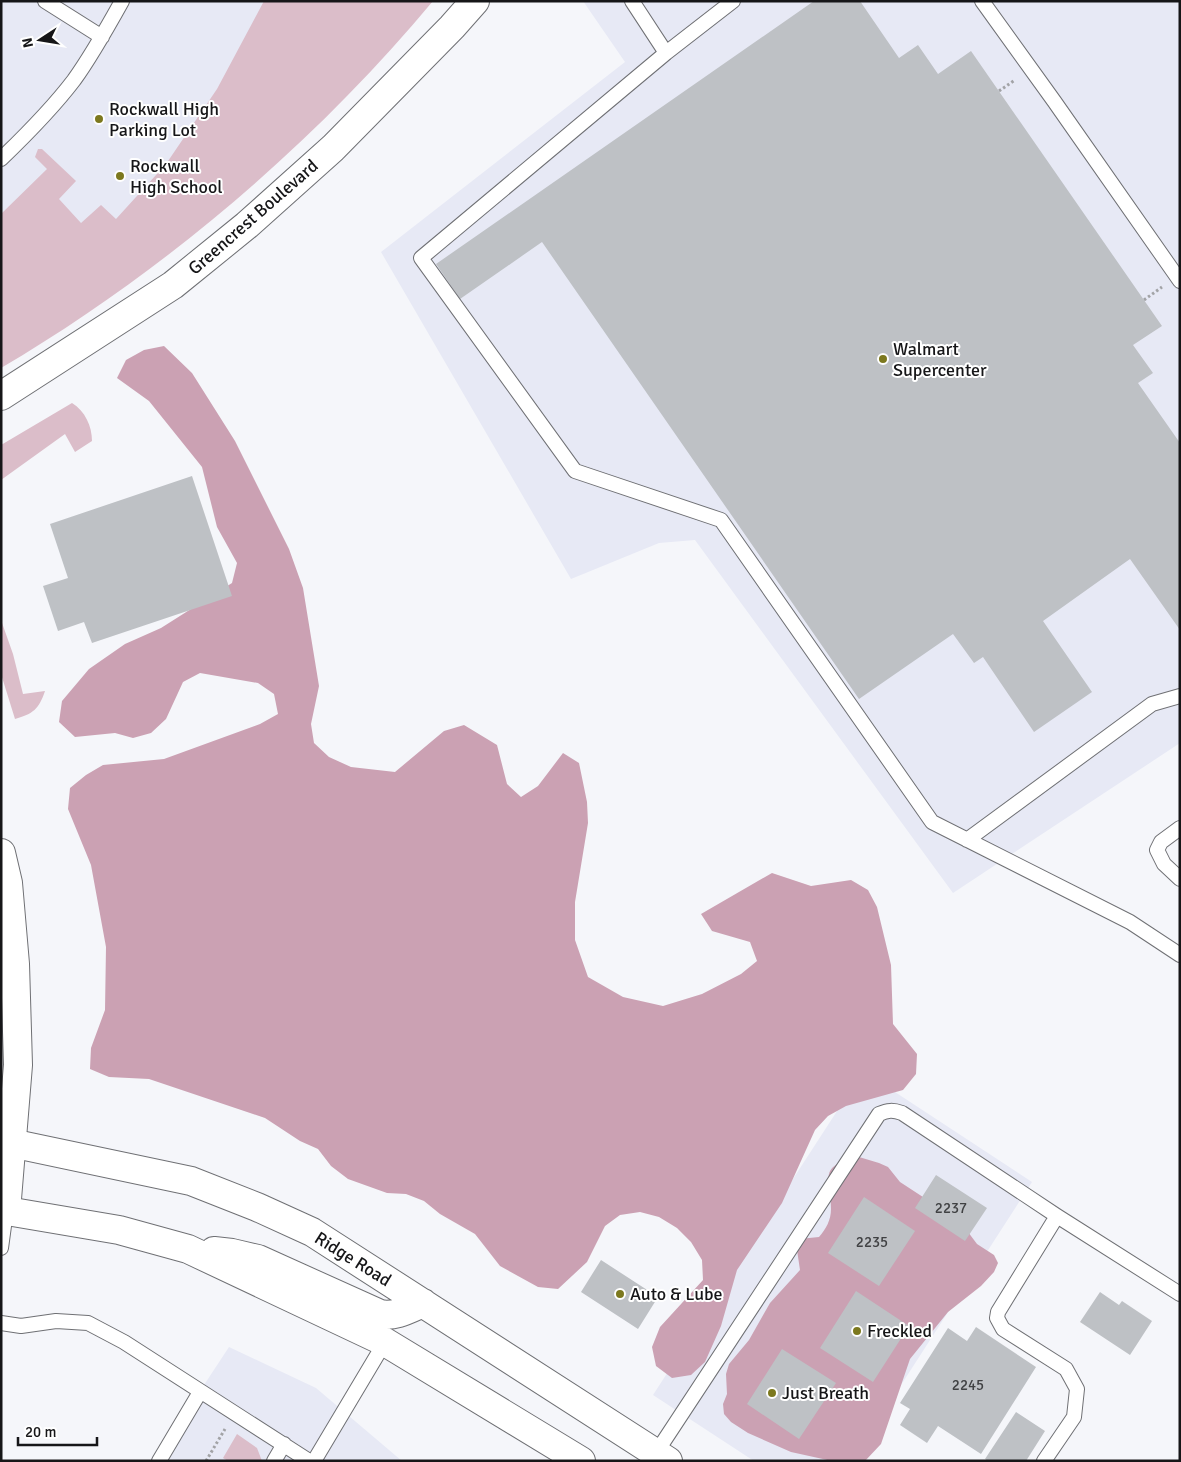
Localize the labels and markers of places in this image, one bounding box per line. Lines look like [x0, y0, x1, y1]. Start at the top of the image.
place label: Rockwall High Parking Lot [109, 98, 219, 141]
marker: Rockwall High Parking Lot [93, 113, 105, 125]
place label: Rockwall High School [130, 155, 223, 198]
marker: Rockwall High School [114, 170, 126, 182]
place label: Walmart Supercenter [893, 338, 987, 381]
marker: Walmart Supercenter [877, 353, 889, 365]
place label: Auto & Lube [630, 1283, 723, 1305]
marker: Auto & Lube [614, 1288, 626, 1300]
place label: Freckled [867, 1320, 932, 1342]
marker: Freckled [851, 1325, 863, 1337]
place label: Just Breath [782, 1382, 869, 1404]
marker: Just Breath [766, 1387, 778, 1399]

